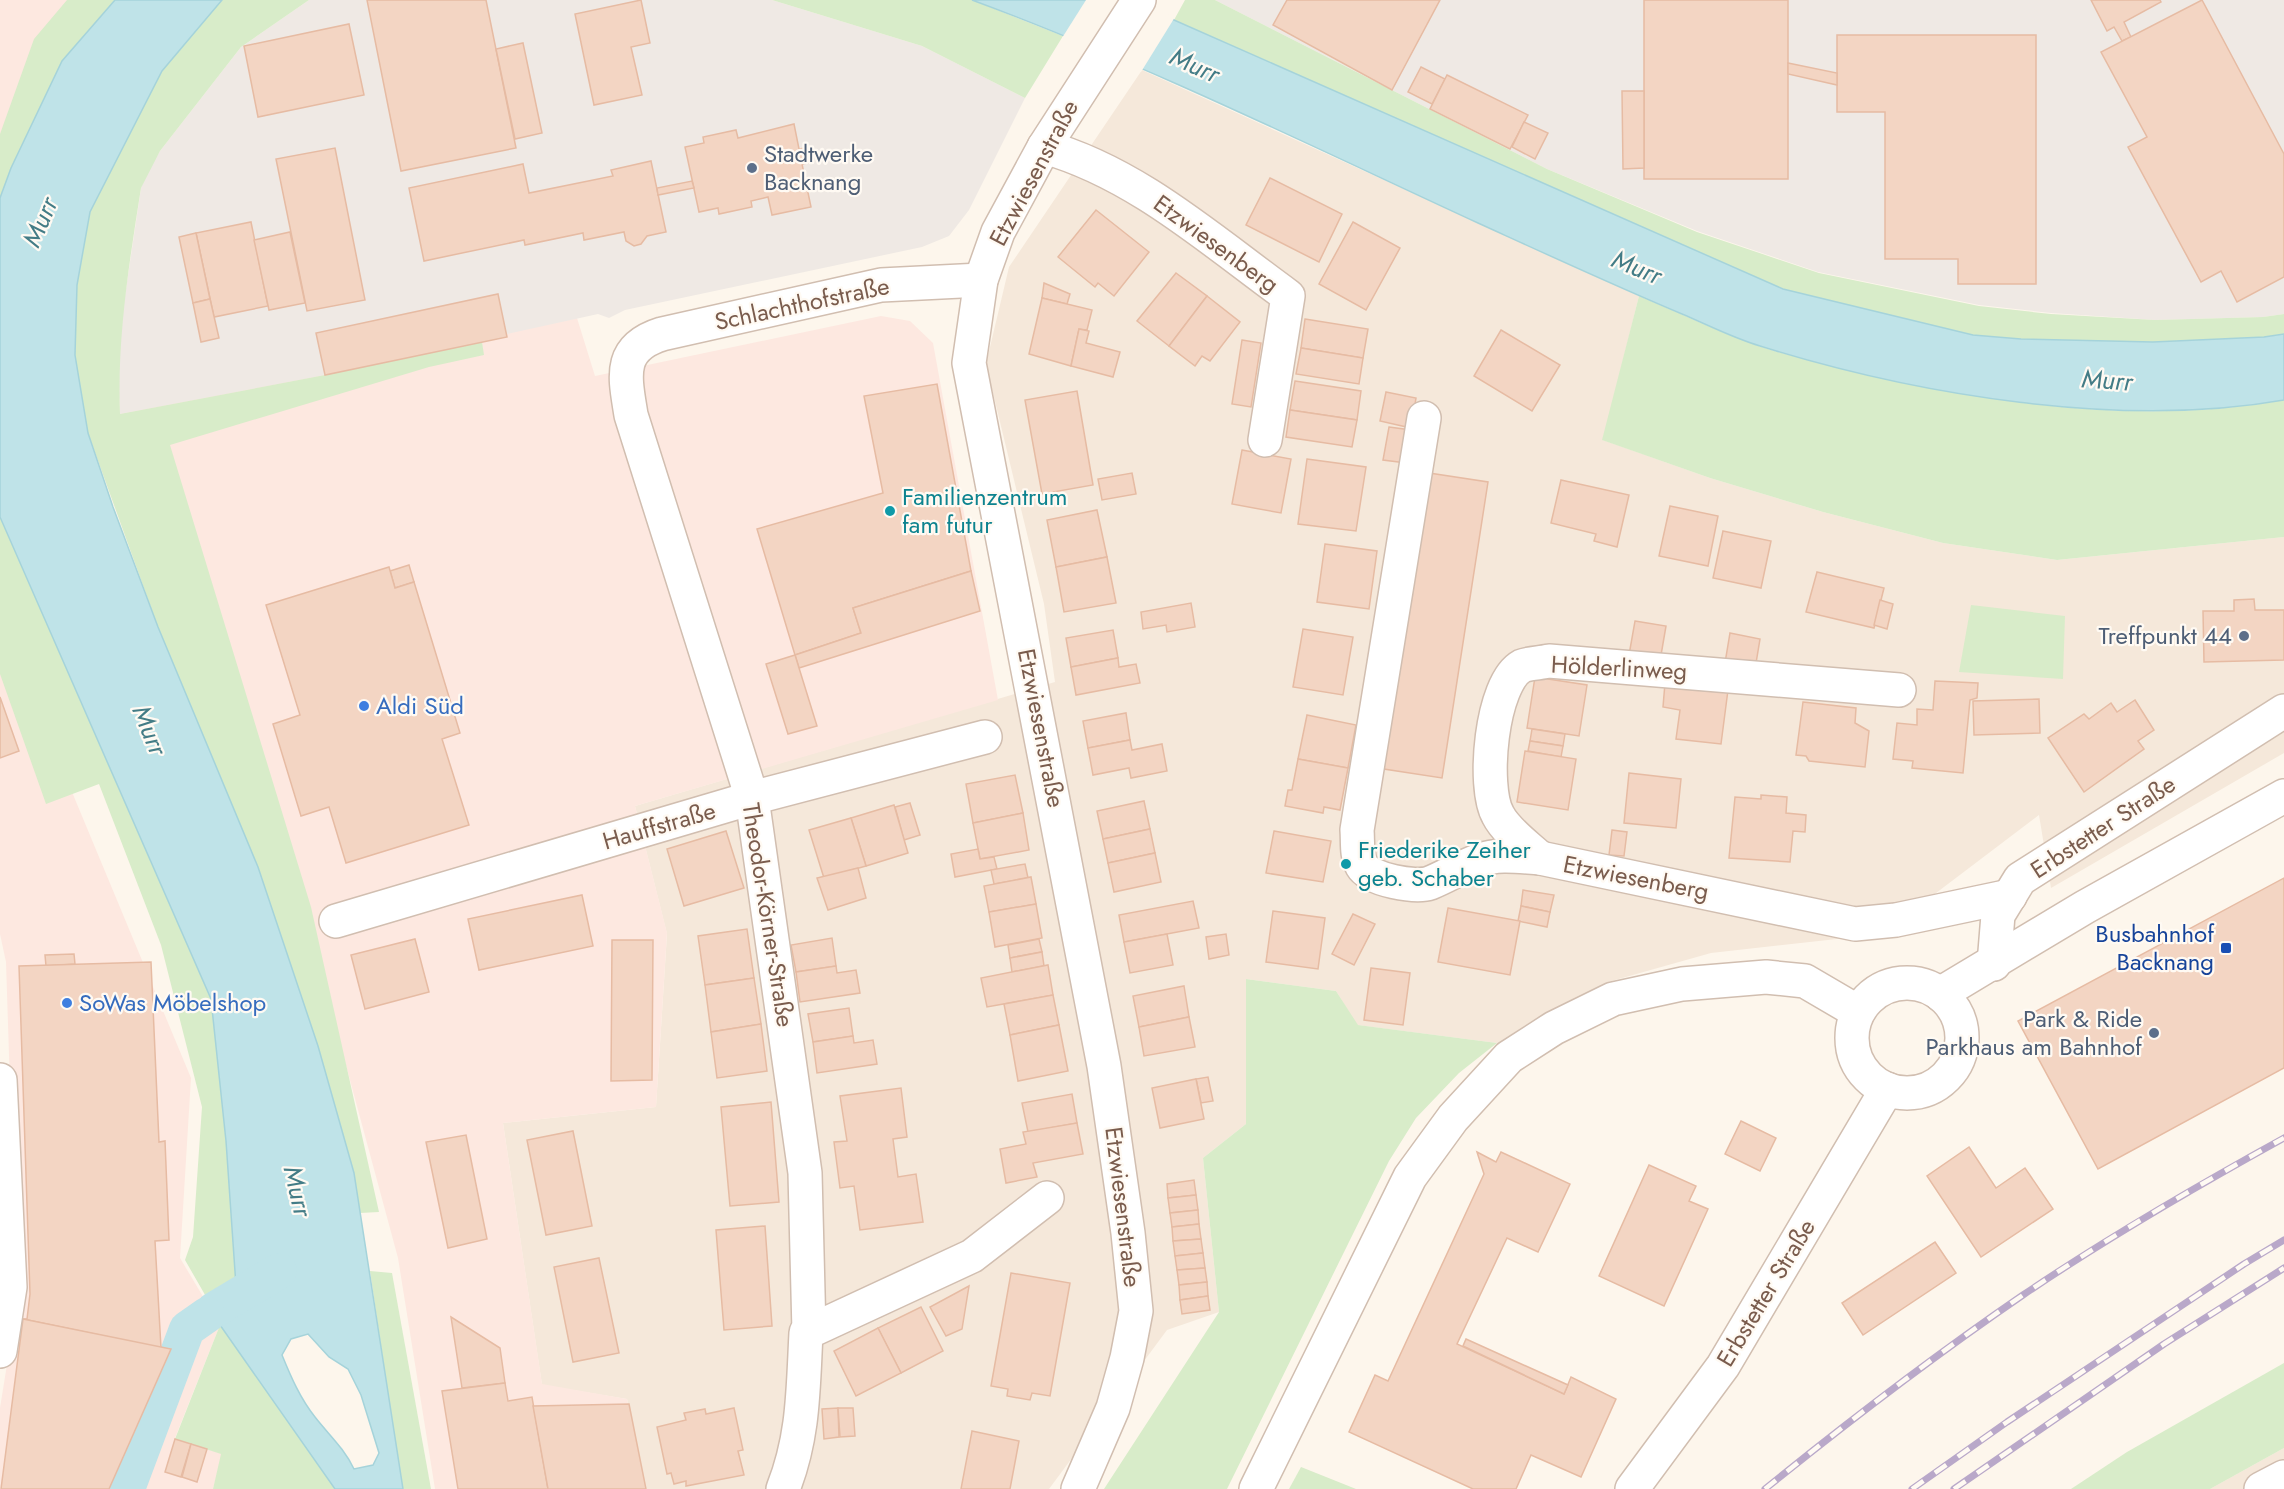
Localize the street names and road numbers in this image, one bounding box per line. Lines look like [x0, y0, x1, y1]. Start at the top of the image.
street label: Etzwiesenstraße [980, 93, 1087, 252]
street label: Etzwiesenberg [1146, 186, 1286, 301]
street label: Schlachthofstraße [711, 268, 893, 339]
street label: Etzwiesenstraße [1009, 646, 1074, 810]
street label: Hölderlinweg [1550, 646, 1688, 689]
street label: Erbstetter Straße [2023, 766, 2182, 887]
street label: Hauffstraße [598, 793, 720, 858]
street label: Theodor-Körner-Straße [734, 800, 803, 1029]
street label: Etzwiesenberg [1560, 846, 1712, 909]
street label: Etzwiesenstraße [1096, 1125, 1151, 1289]
street label: Erbstetter Straße [1708, 1212, 1824, 1373]

